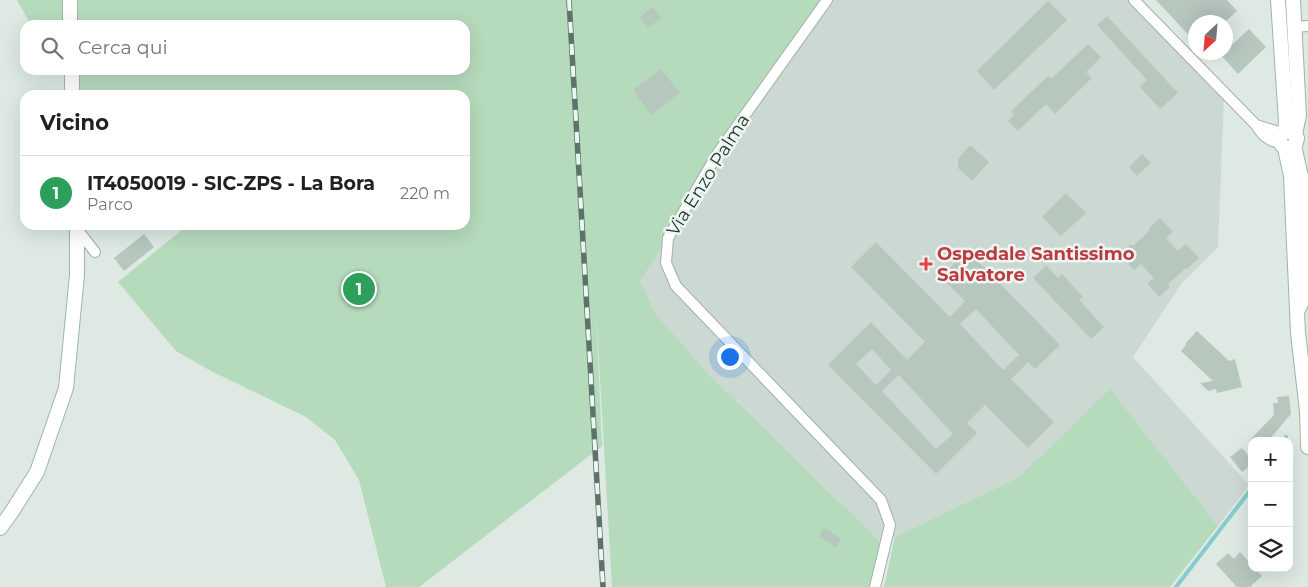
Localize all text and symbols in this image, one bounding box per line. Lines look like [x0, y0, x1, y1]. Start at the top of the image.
north arrow [1188, 15, 1233, 60]
search box [20, 20, 470, 75]
icon: search [38, 34, 66, 62]
text: Cerca qui [78, 36, 168, 59]
text: Vicino [40, 110, 109, 135]
street label: Via Enzo Palma [662, 110, 754, 240]
text: IT4050019 - SIC-ZPS - La Bora [87, 172, 375, 195]
text: 1 [53, 184, 59, 203]
text: 220 m [400, 184, 450, 203]
text: Parco [87, 195, 133, 214]
place label: Ospedale Santissimo Salvatore [937, 243, 1135, 286]
marker: Ospedale Santissimo Salvatore [919, 257, 933, 271]
pin: 1 [343, 270, 375, 308]
your location [717, 344, 743, 370]
map controls [1248, 437, 1293, 572]
button: + [1248, 437, 1293, 482]
button: − [1248, 482, 1293, 527]
button: layers [1248, 527, 1293, 572]

